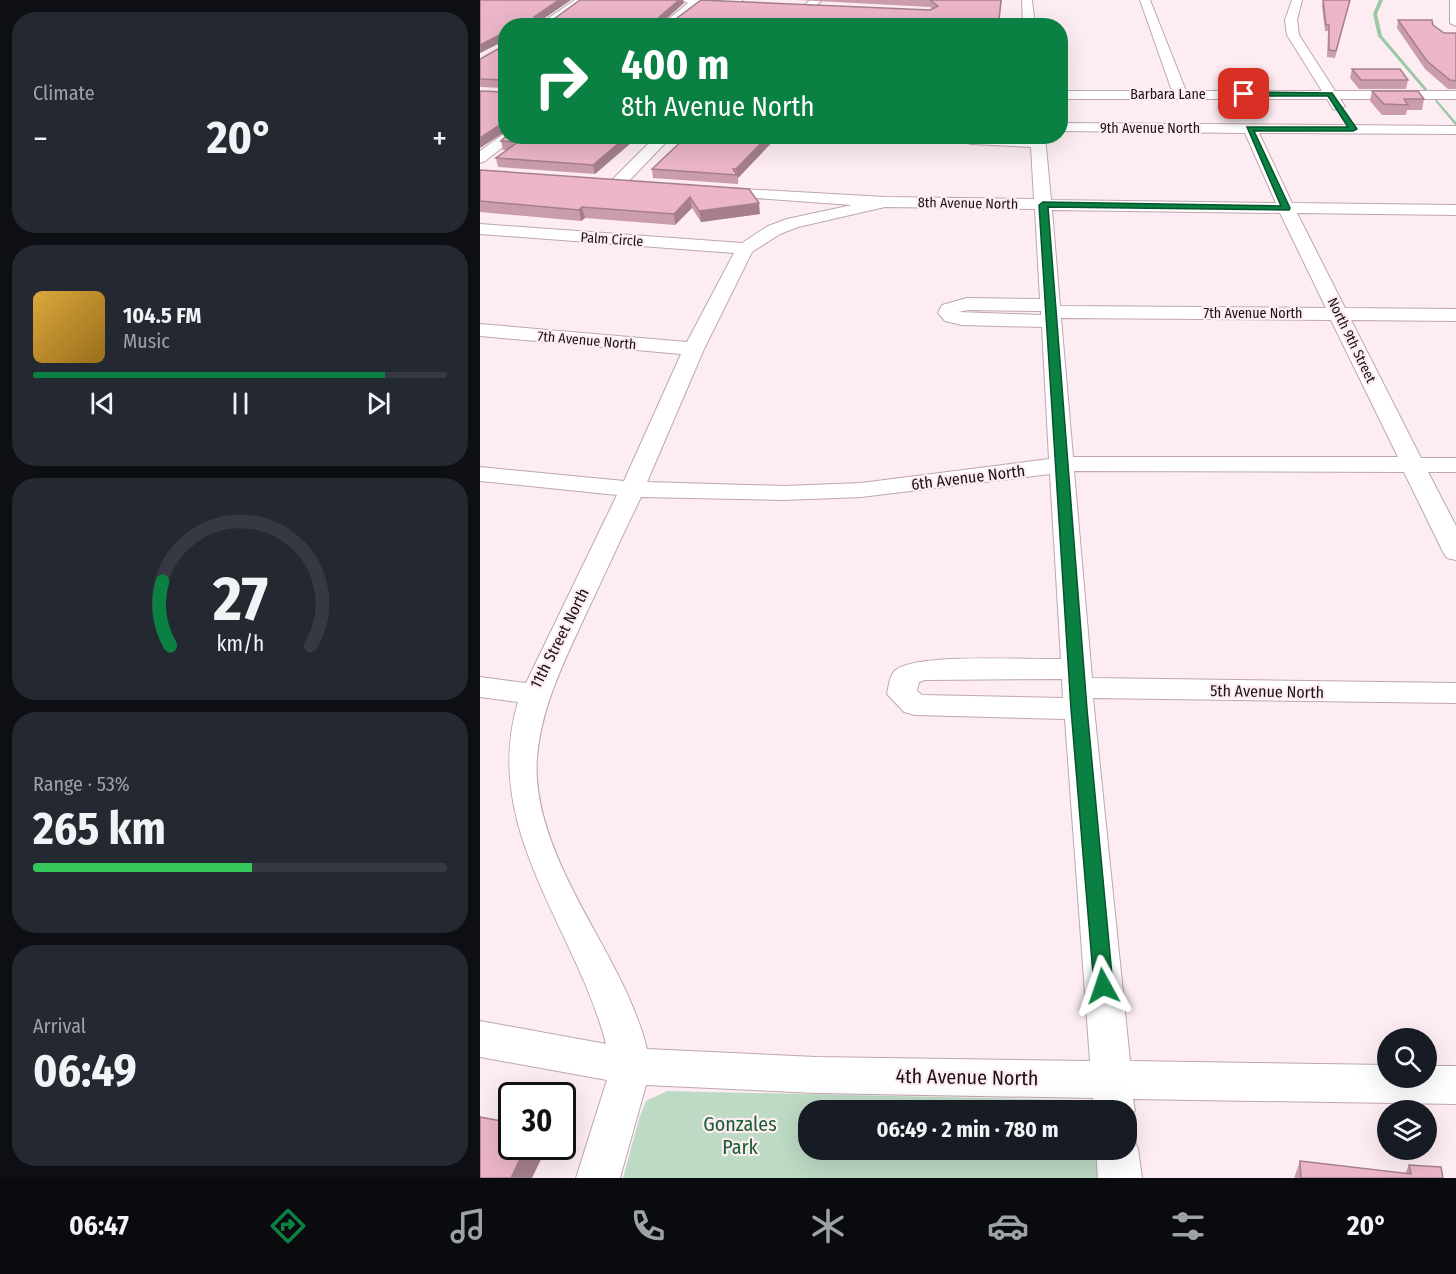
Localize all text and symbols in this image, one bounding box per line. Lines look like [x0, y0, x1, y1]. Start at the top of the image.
text: 400 m [621, 40, 729, 90]
icon: right [522, 42, 600, 120]
pin [1218, 68, 1269, 119]
icon: arrive [1227, 77, 1260, 110]
text: Climate [33, 81, 95, 105]
street label: Barbara Lane [1130, 86, 1206, 103]
text: 8th Avenue North [621, 91, 814, 123]
text: 20° [207, 111, 273, 165]
text: − [33, 119, 48, 159]
text: + [432, 119, 447, 159]
street label: 9th Avenue North [1100, 120, 1200, 137]
street label: 8th Avenue North [918, 194, 1018, 213]
street label: Palm Circle [580, 229, 644, 250]
street label: North 9th Street [1324, 295, 1380, 386]
text: 104.5 FM [123, 302, 201, 329]
street label: 7th Avenue North [1204, 305, 1302, 322]
street label: 7th Avenue North [537, 328, 637, 353]
text: Music [123, 329, 170, 353]
icon: previous [86, 387, 119, 420]
icon: pause [224, 387, 257, 420]
icon: next [362, 387, 395, 420]
street label: 6th Avenue North [910, 461, 1026, 494]
text: 27 [211, 562, 268, 637]
street label: 11th Street North [526, 585, 593, 692]
text: km/h [216, 631, 264, 657]
street label: 5th Avenue North [1210, 681, 1324, 702]
text: Range · 53% [33, 772, 130, 796]
text: 265 km [33, 802, 166, 856]
position arrow [1071, 954, 1135, 1018]
text: Arrival [33, 1014, 86, 1038]
map controls [1377, 1028, 1437, 1160]
button: search [1377, 1028, 1437, 1088]
text: 06:49 [33, 1044, 137, 1098]
street label: 4th Avenue North [895, 1064, 1039, 1090]
speed limit sign: 30 [498, 1082, 576, 1160]
button: layers [1377, 1100, 1437, 1160]
park label: Gonzales Park [703, 1112, 777, 1159]
text: 06:49 · 2 min · 780 m [877, 1116, 1058, 1143]
icon: directions [267, 1205, 309, 1247]
icon: music [447, 1205, 489, 1247]
icon: phone [627, 1205, 669, 1247]
icon: climate [807, 1205, 849, 1247]
icon: car [987, 1205, 1029, 1247]
icon: filters [1167, 1205, 1209, 1247]
text: 06:47 [69, 1210, 129, 1242]
text: 20° [1347, 1210, 1387, 1242]

